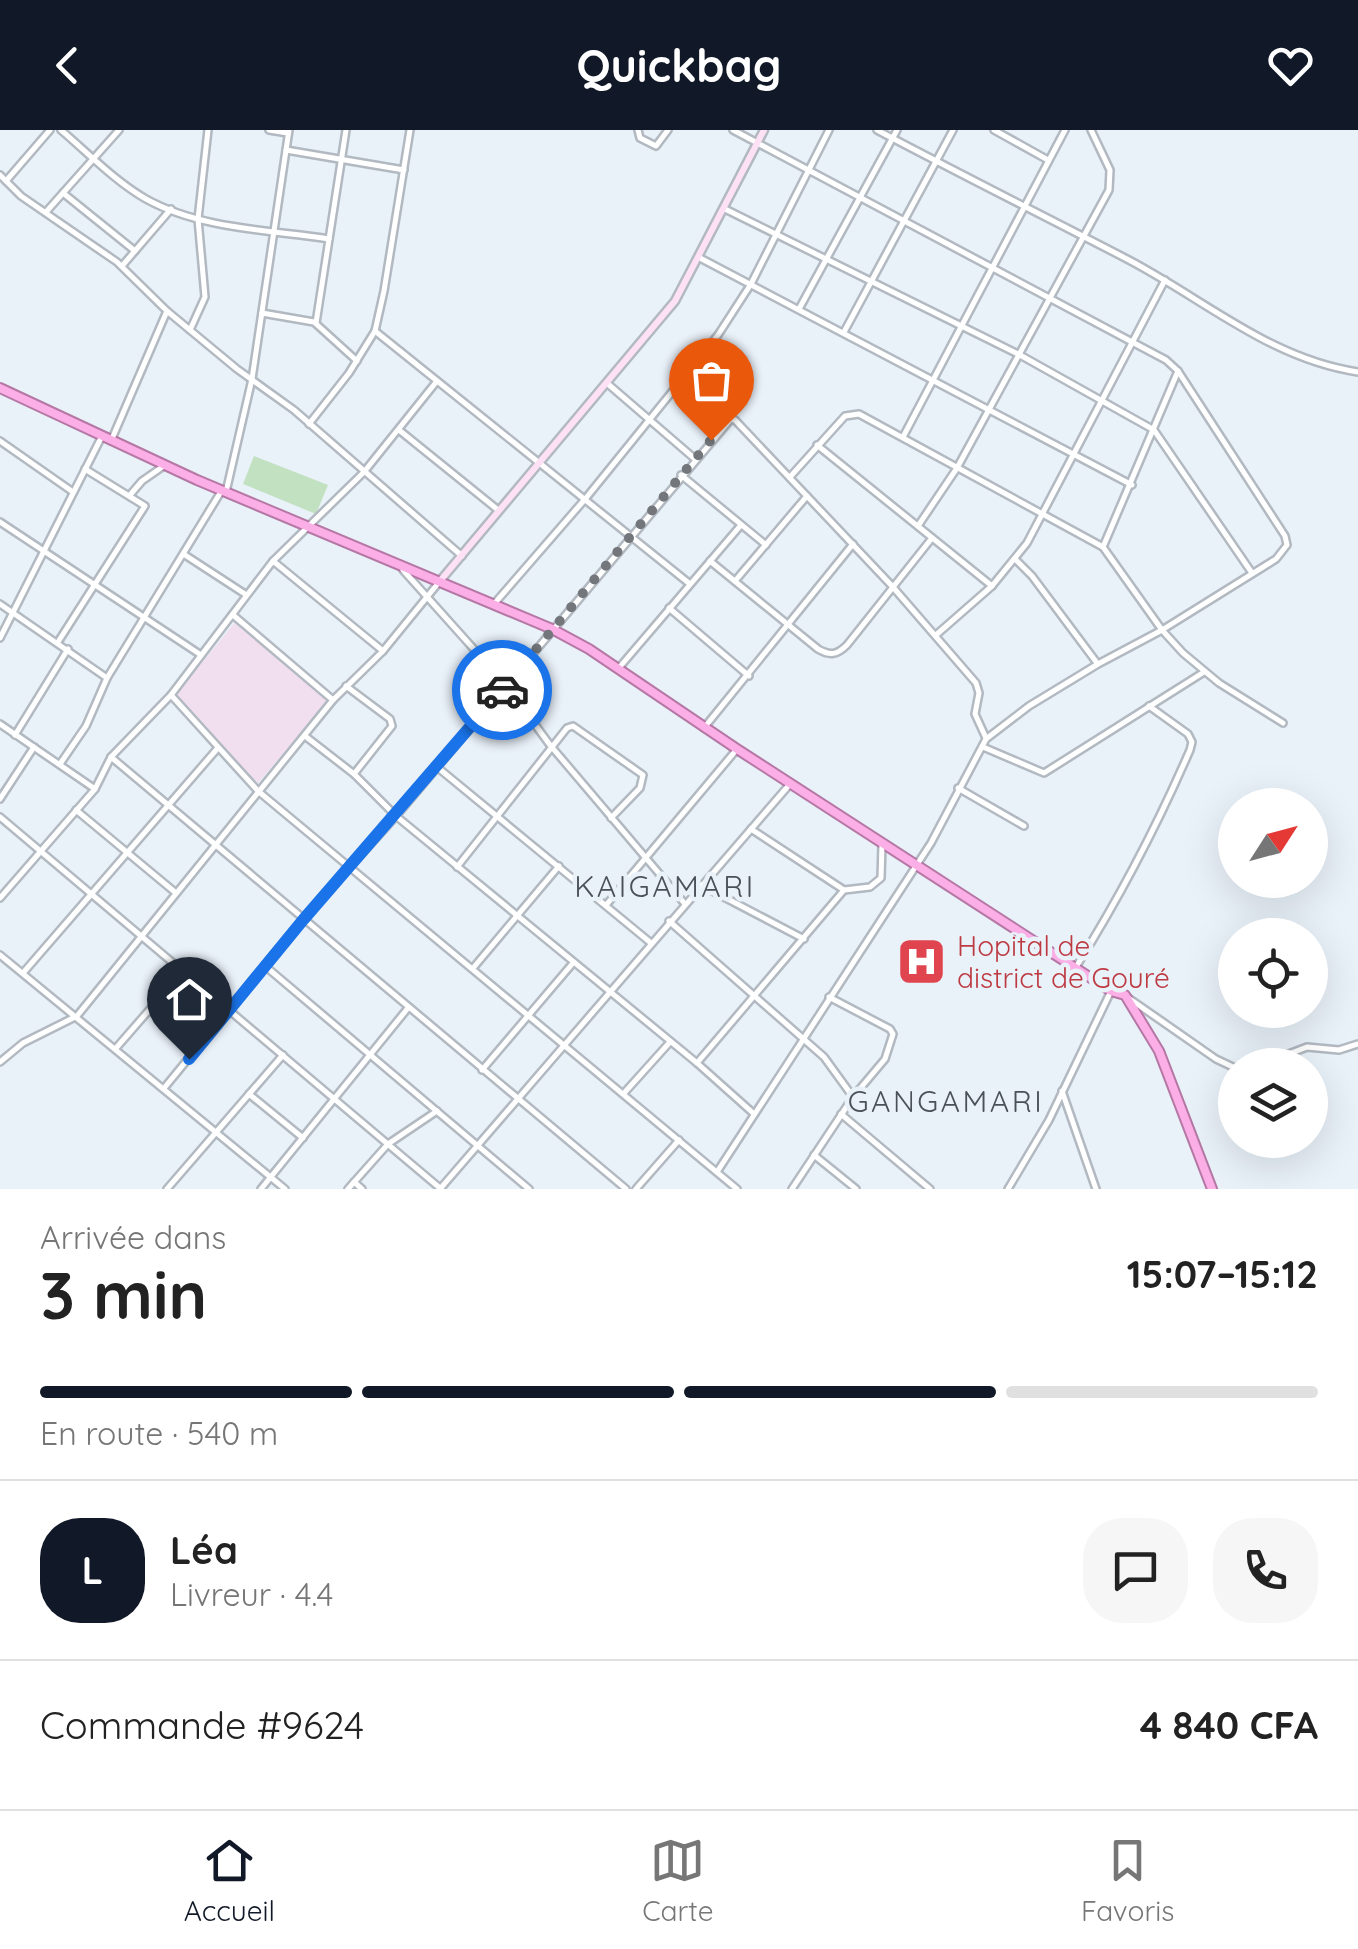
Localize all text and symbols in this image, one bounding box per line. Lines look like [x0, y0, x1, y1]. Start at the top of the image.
text: Quickbag [576, 37, 782, 93]
icon: back [40, 38, 95, 93]
icon: heart [1263, 38, 1318, 93]
pin [669, 338, 754, 441]
icon: bag [684, 353, 739, 408]
courier [452, 640, 552, 740]
icon: car [475, 663, 530, 718]
north arrow [1218, 788, 1328, 898]
map controls [1218, 788, 1328, 1158]
district label: KAIGAMARI [574, 867, 756, 905]
button: locate [1218, 918, 1328, 1028]
place label: Hopital de district de Gouré [957, 928, 1170, 995]
hospital icon: Hopital de district de Gouré [896, 935, 948, 987]
pin [147, 957, 232, 1060]
icon: home [162, 972, 217, 1027]
button: layers [1218, 1048, 1328, 1158]
district label: GANGAMARI [848, 1082, 1044, 1120]
text: Arrivée dans [40, 1217, 226, 1257]
text: 15:07–15:12 [1127, 1250, 1318, 1298]
text: 3 min [40, 1254, 207, 1335]
text: En route · 540 m [40, 1413, 278, 1453]
button: chat [1083, 1518, 1188, 1623]
button: phone [1213, 1518, 1318, 1623]
text: Léa [170, 1526, 238, 1574]
text: L [82, 1546, 103, 1594]
text: Livreur · 4.4 [170, 1574, 333, 1614]
text: Commande #9624 [40, 1701, 364, 1749]
text: 4 840 CFA [1140, 1701, 1318, 1749]
tab: Accueil [184, 1833, 275, 1928]
tab: Carte [642, 1833, 714, 1928]
tab: Favoris [1081, 1833, 1174, 1928]

